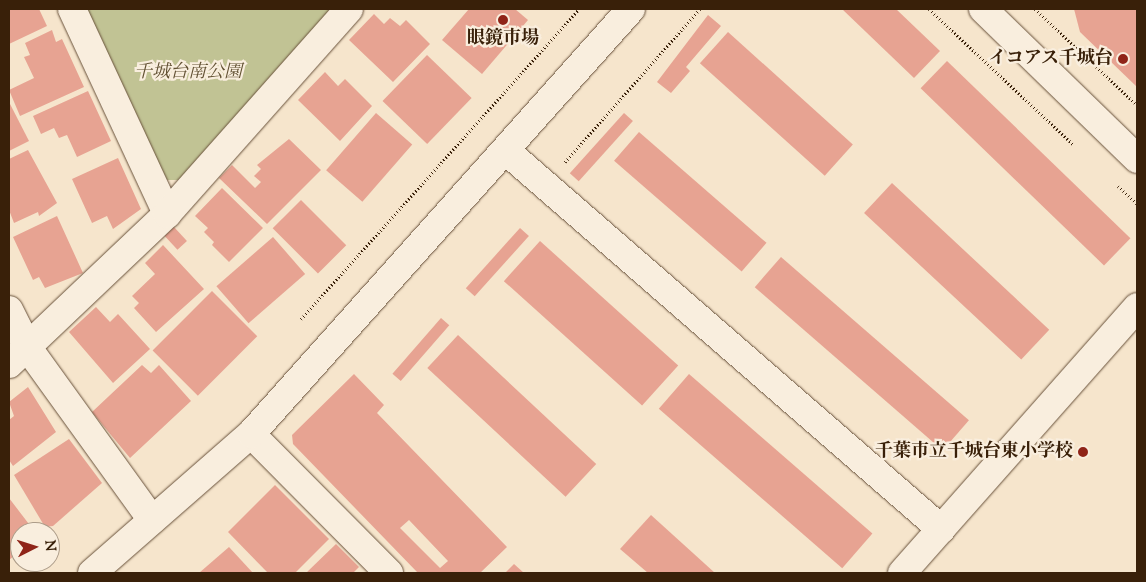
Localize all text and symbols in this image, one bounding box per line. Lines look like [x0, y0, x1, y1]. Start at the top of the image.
marker: 眼鏡市場 [497, 14, 509, 26]
place label: 眼鏡市場 [467, 28, 539, 50]
place label: イコアス千城台 [987, 48, 1113, 70]
marker: イコアス千城台 [1117, 53, 1129, 65]
park label: 千城台南公園 [134, 62, 242, 84]
place label: 千葉市立千城台東小学校 [875, 441, 1073, 463]
marker: 千葉市立千城台東小学校 [1077, 446, 1089, 458]
north arrow [10, 522, 60, 572]
text: N [38, 539, 59, 552]

